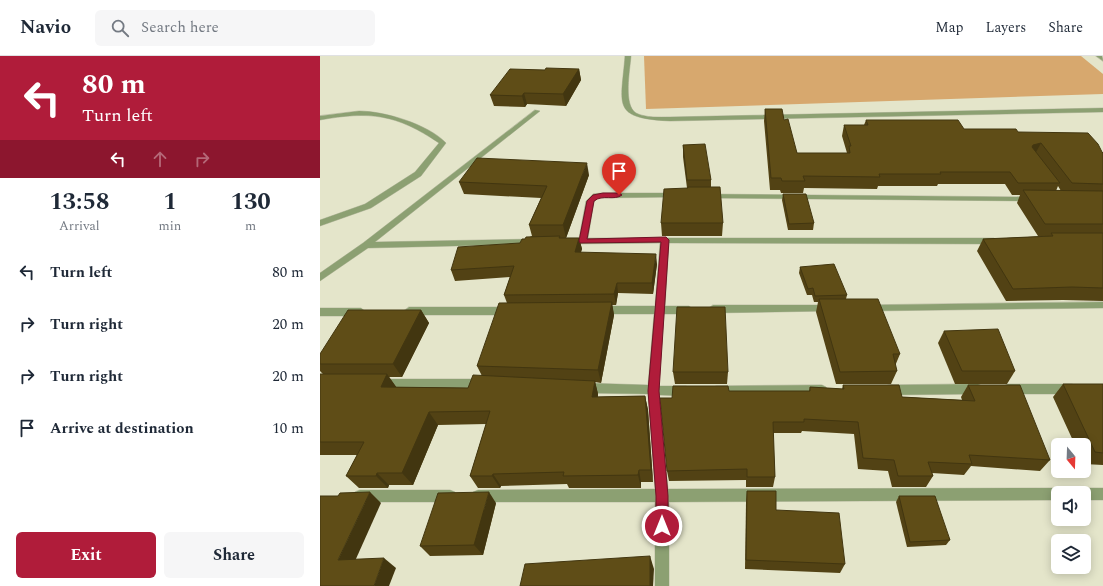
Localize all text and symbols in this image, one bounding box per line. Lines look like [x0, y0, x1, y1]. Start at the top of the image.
search box [95, 10, 375, 46]
text: Navio [20, 13, 71, 42]
text: Search here [141, 16, 219, 39]
icon: search [109, 17, 131, 39]
text: Map [935, 17, 964, 38]
text: Layers [986, 17, 1026, 38]
text: Share [1048, 17, 1083, 38]
text: 80 m [82, 63, 146, 106]
icon: left [16, 72, 68, 124]
text: Turn left [82, 102, 153, 129]
icon: left [107, 148, 129, 170]
icon: ahead [149, 148, 171, 170]
icon: right [191, 148, 213, 170]
pin [602, 154, 636, 195]
icon: arrive [608, 160, 630, 182]
text: 13:58 [49, 184, 109, 220]
text: 1 [163, 184, 177, 220]
text: 130 [230, 184, 271, 220]
text: Arrival [59, 216, 100, 236]
text: min [159, 216, 181, 236]
text: m [245, 216, 256, 236]
icon: left [16, 261, 38, 283]
text: Turn left [50, 261, 112, 284]
text: 80 m [272, 261, 304, 284]
icon: right [16, 313, 38, 335]
text: Turn right [50, 313, 123, 336]
text: 20 m [272, 313, 304, 336]
icon: right [16, 365, 38, 387]
text: Turn right [50, 365, 123, 388]
text: 20 m [272, 365, 304, 388]
icon: arrive [16, 417, 38, 439]
text: Arrive at destination [50, 417, 194, 440]
text: 10 m [272, 417, 304, 440]
north arrow [1051, 438, 1091, 478]
map controls [1051, 438, 1091, 574]
button: sound [1051, 486, 1091, 526]
position arrow [641, 505, 683, 547]
button: Exit [16, 532, 156, 578]
button: Share [164, 532, 304, 578]
button: layers [1051, 534, 1091, 574]

